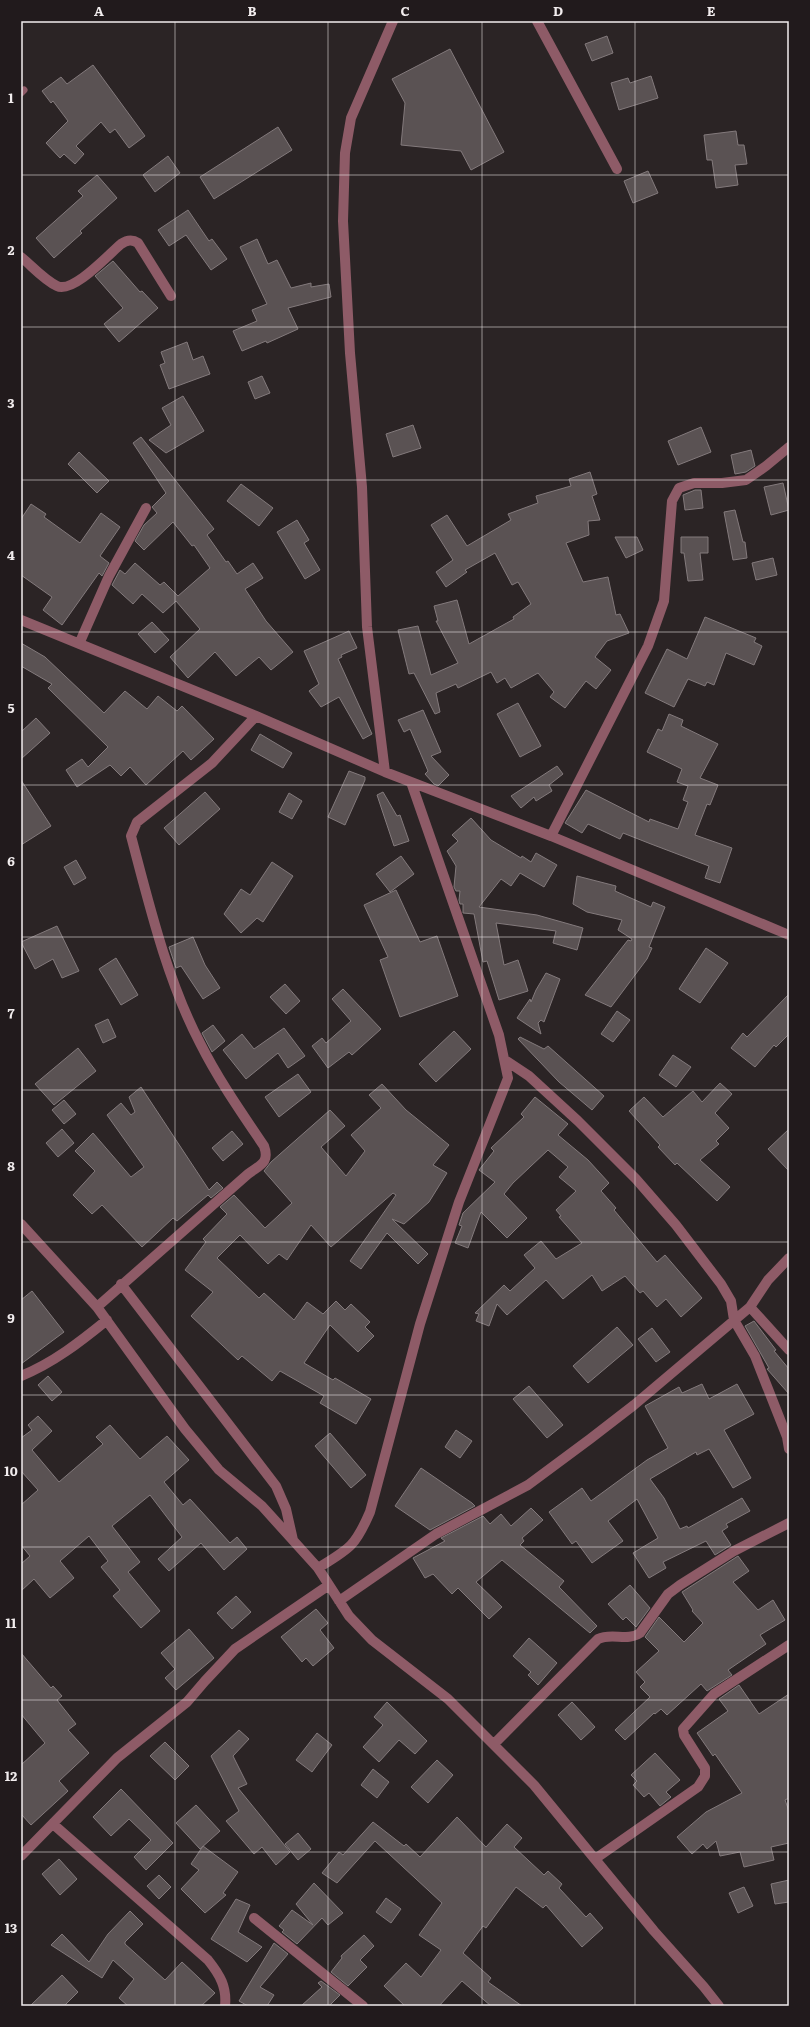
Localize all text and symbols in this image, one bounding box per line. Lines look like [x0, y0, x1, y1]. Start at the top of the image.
text: A [94, 1, 104, 20]
text: B [248, 1, 257, 20]
text: C [400, 1, 410, 20]
text: D [553, 1, 563, 20]
text: E [707, 1, 716, 20]
text: 1 [8, 88, 14, 107]
text: 2 [8, 240, 15, 259]
text: 3 [7, 393, 15, 412]
text: 4 [7, 545, 15, 564]
text: 5 [7, 698, 15, 717]
text: 6 [7, 851, 15, 870]
text: 7 [7, 1003, 15, 1022]
text: 8 [7, 1156, 15, 1175]
text: 9 [7, 1308, 15, 1327]
text: 10 [4, 1461, 18, 1480]
text: 11 [6, 1613, 17, 1632]
text: 12 [5, 1766, 17, 1785]
text: 13 [5, 1918, 17, 1937]

